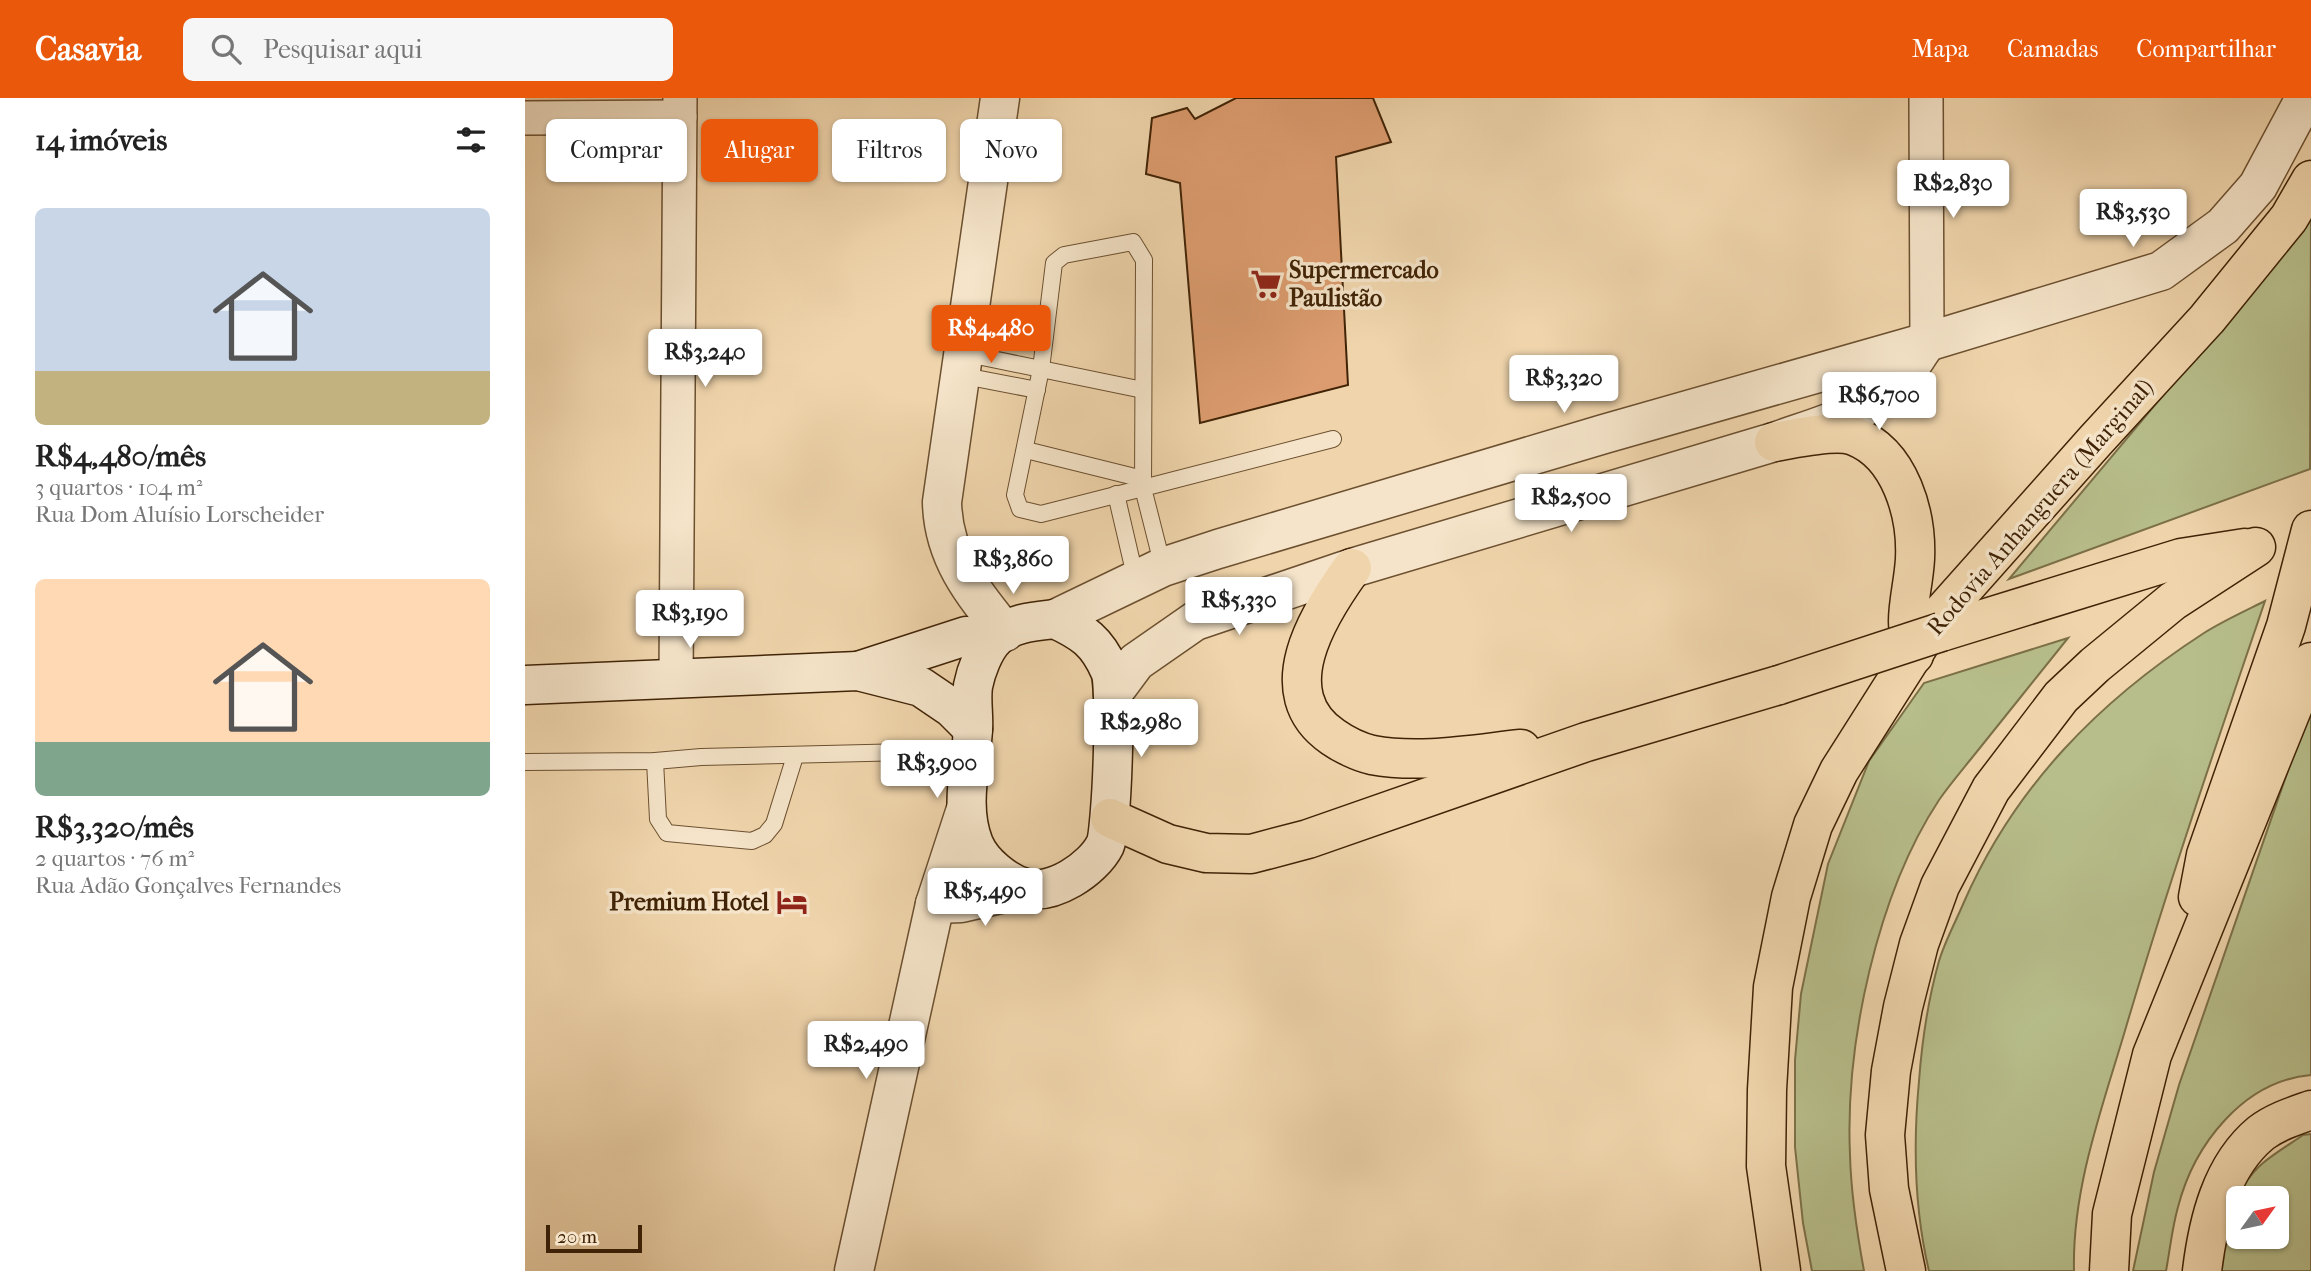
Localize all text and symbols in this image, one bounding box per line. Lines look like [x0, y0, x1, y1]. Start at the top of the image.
search box [183, 18, 673, 81]
text: Casavia [35, 30, 141, 69]
icon: search [207, 30, 245, 68]
text: Pesquisar aqui [263, 34, 423, 65]
text: Mapa [1912, 35, 1969, 63]
text: Camadas [2007, 35, 2098, 63]
text: Compartilhar [2136, 35, 2276, 63]
chip: Comprar [546, 119, 687, 182]
chip: Alugar [701, 119, 818, 182]
chip: Filtros [832, 119, 946, 182]
chip: Novo [960, 119, 1062, 182]
icon: filters [452, 121, 490, 159]
text: 14 imóveis [35, 123, 167, 158]
pin: R$2,830 [1888, 160, 2018, 220]
text: R$2,830 [1913, 169, 1993, 196]
pin: R$3,530 [2068, 190, 2198, 249]
text: R$3,530 [2096, 198, 2170, 225]
icon: home [200, 253, 326, 379]
place label: Supermercado Paulistão [1289, 256, 1439, 312]
supermarket icon: Supermercado Paulistão [1249, 267, 1283, 301]
pin: R$4,480 [926, 306, 1056, 365]
text: R$4,480 [948, 314, 1034, 341]
pin: R$3,240 [640, 330, 770, 389]
text: R$3,240 [664, 338, 746, 365]
pin: R$3,320 [1499, 356, 1629, 415]
text: R$3,320 [1525, 364, 1603, 391]
pin: R$6,700 [1814, 372, 1944, 432]
street label: Rodovia Anhanguera (Marginal) [1921, 373, 2159, 641]
text: R$6,700 [1838, 381, 1920, 408]
text: R$4,480/mês [35, 439, 206, 474]
text: 3 quartos · 104 m² [35, 474, 202, 501]
pin: R$2,500 [1506, 474, 1636, 534]
text: R$2,500 [1531, 483, 1611, 510]
text: Rua Dom Aluísio Lorscheider [35, 501, 324, 528]
pin: R$3,860 [948, 536, 1078, 596]
text: R$3,860 [973, 545, 1053, 572]
pin: R$5,330 [1174, 578, 1304, 637]
text: R$5,330 [1201, 586, 1277, 613]
pin: R$3,190 [625, 590, 755, 650]
text: R$3,190 [652, 599, 728, 626]
icon: home [200, 624, 326, 750]
pin: R$2,980 [1076, 700, 1206, 759]
text: R$2,980 [1100, 708, 1182, 735]
pin: R$3,900 [872, 740, 1002, 800]
text: R$3,900 [897, 749, 977, 776]
text: R$3,320/mês [35, 810, 194, 845]
text: 2 quartos · 76 m² [35, 845, 194, 872]
pin: R$5,490 [920, 868, 1050, 928]
text: Rua Adão Gonçalves Fernandes [35, 872, 341, 899]
text: R$5,490 [944, 877, 1026, 904]
hotel icon: Premium Hotel [775, 885, 809, 919]
place label: Premium Hotel [609, 888, 769, 916]
pin: R$2,490 [801, 1021, 931, 1081]
text: R$2,490 [824, 1030, 908, 1057]
north arrow [2226, 1186, 2289, 1250]
map controls [2226, 1186, 2289, 1249]
scale bar [546, 1222, 642, 1254]
text: 20 m [557, 1226, 597, 1248]

